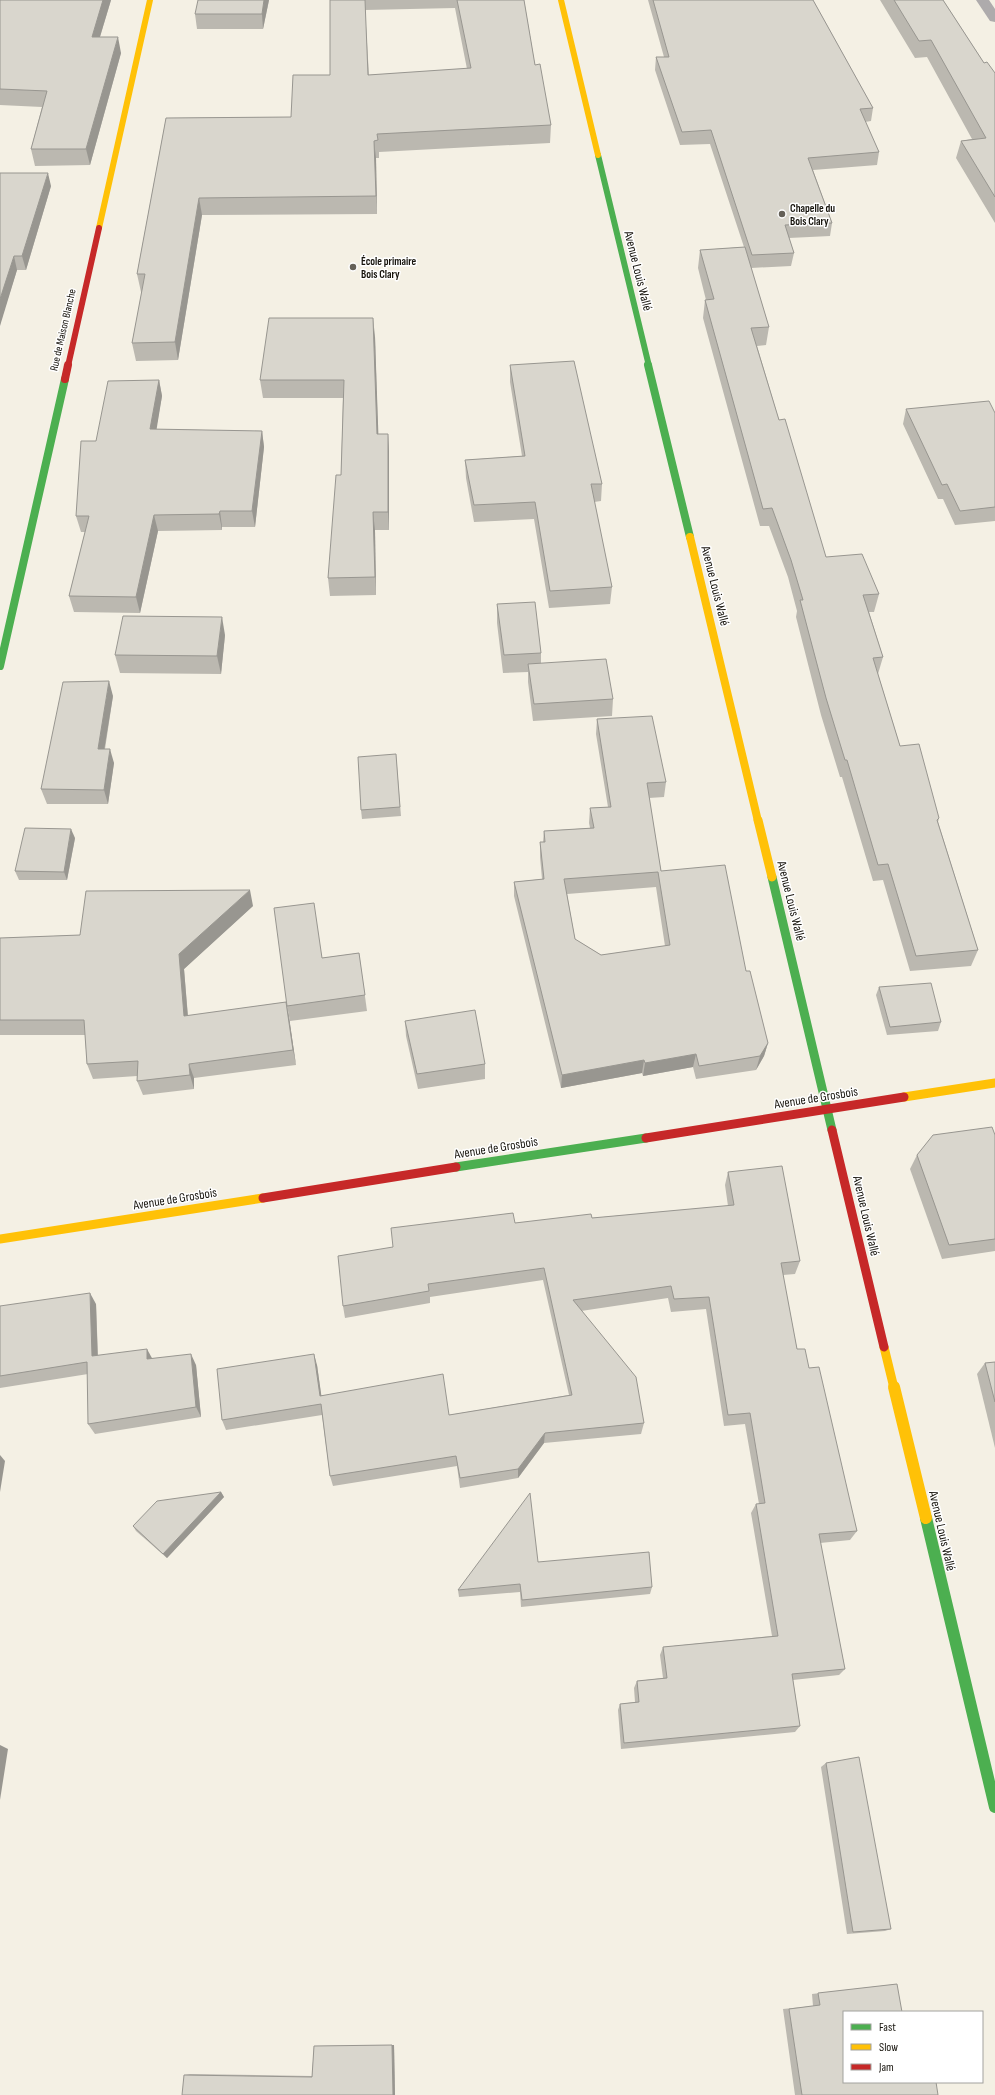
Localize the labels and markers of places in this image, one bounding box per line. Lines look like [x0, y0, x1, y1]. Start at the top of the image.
place label: Chapelle du Bois Clary [790, 202, 835, 228]
marker: Chapelle du Bois Clary [777, 209, 787, 219]
place label: École primaire Bois Clary [361, 255, 416, 281]
marker: École primaire Bois Clary [348, 262, 358, 272]

